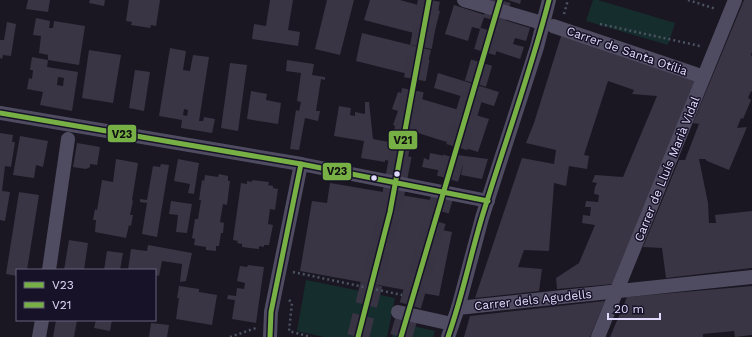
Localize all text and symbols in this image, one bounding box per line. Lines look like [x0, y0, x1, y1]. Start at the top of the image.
street label: Carrer de Santa Otília [565, 24, 690, 78]
street label: Carrer de Lluís Marià Vidal [632, 94, 703, 243]
line badge: V23 [107, 124, 137, 143]
text: V23 [112, 128, 133, 141]
line badge: V21 [388, 130, 418, 150]
text: V21 [394, 134, 412, 147]
line badge: V23 [322, 162, 352, 181]
text: V23 [327, 165, 348, 178]
unlabelled marker [392, 169, 402, 179]
unlabelled marker [369, 173, 379, 183]
legend [16, 269, 156, 321]
text: V23 [52, 278, 74, 292]
street label: Carrer dels Agudells [474, 287, 592, 313]
scale bar [608, 295, 660, 321]
text: V21 [52, 298, 71, 312]
text: 20 m [614, 302, 644, 316]

